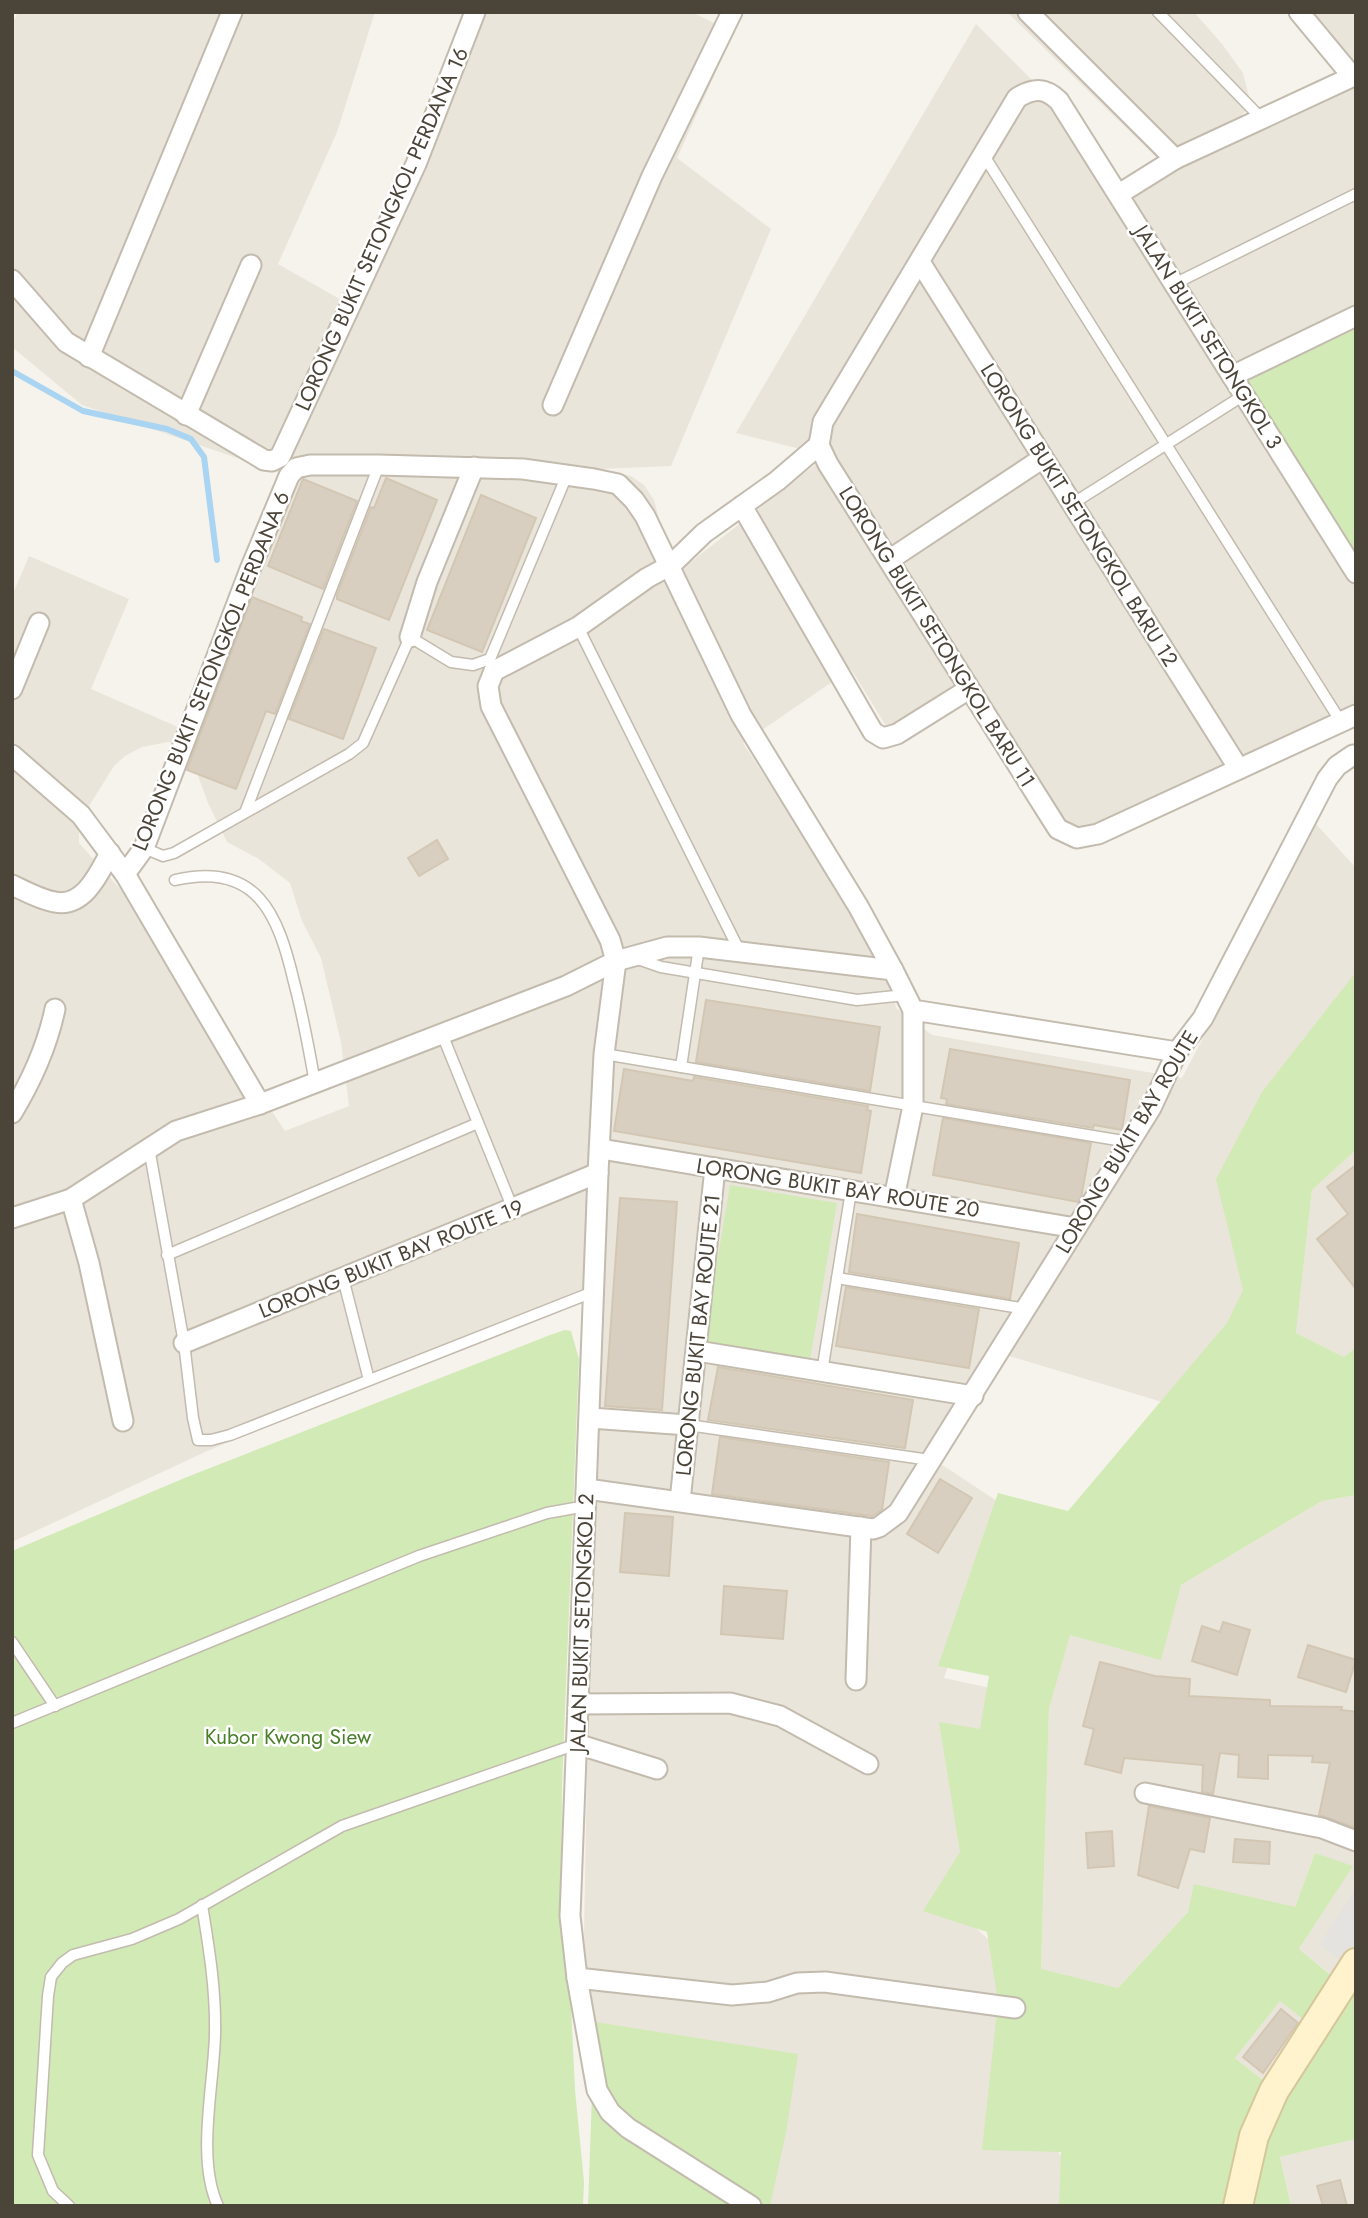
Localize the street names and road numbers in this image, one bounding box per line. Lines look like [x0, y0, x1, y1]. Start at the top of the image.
street label: LORONG BUKIT SETONGKOL PERDANA 16 [288, 43, 476, 415]
street label: JALAN BUKIT SETONGKOL 3 [1125, 217, 1289, 455]
street label: LORONG BUKIT SETONGKOL BARU 12 [973, 358, 1185, 672]
street label: LORONG BUKIT SETONGKOL BARU 11 [832, 481, 1042, 793]
street label: LORONG BUKIT SETONGKOL PERDANA 6 [125, 487, 297, 855]
street label: LORONG BUKIT BAY ROUTE [1048, 1025, 1206, 1259]
street label: LORONG BUKIT BAY ROUTE 20 [694, 1151, 982, 1225]
street label: LORONG BUKIT BAY ROUTE 19 [254, 1192, 528, 1326]
street label: LORONG BUKIT BAY ROUTE 21 [668, 1193, 728, 1477]
street label: JALAN BUKIT SETONGKOL 2 [562, 1493, 602, 1756]

